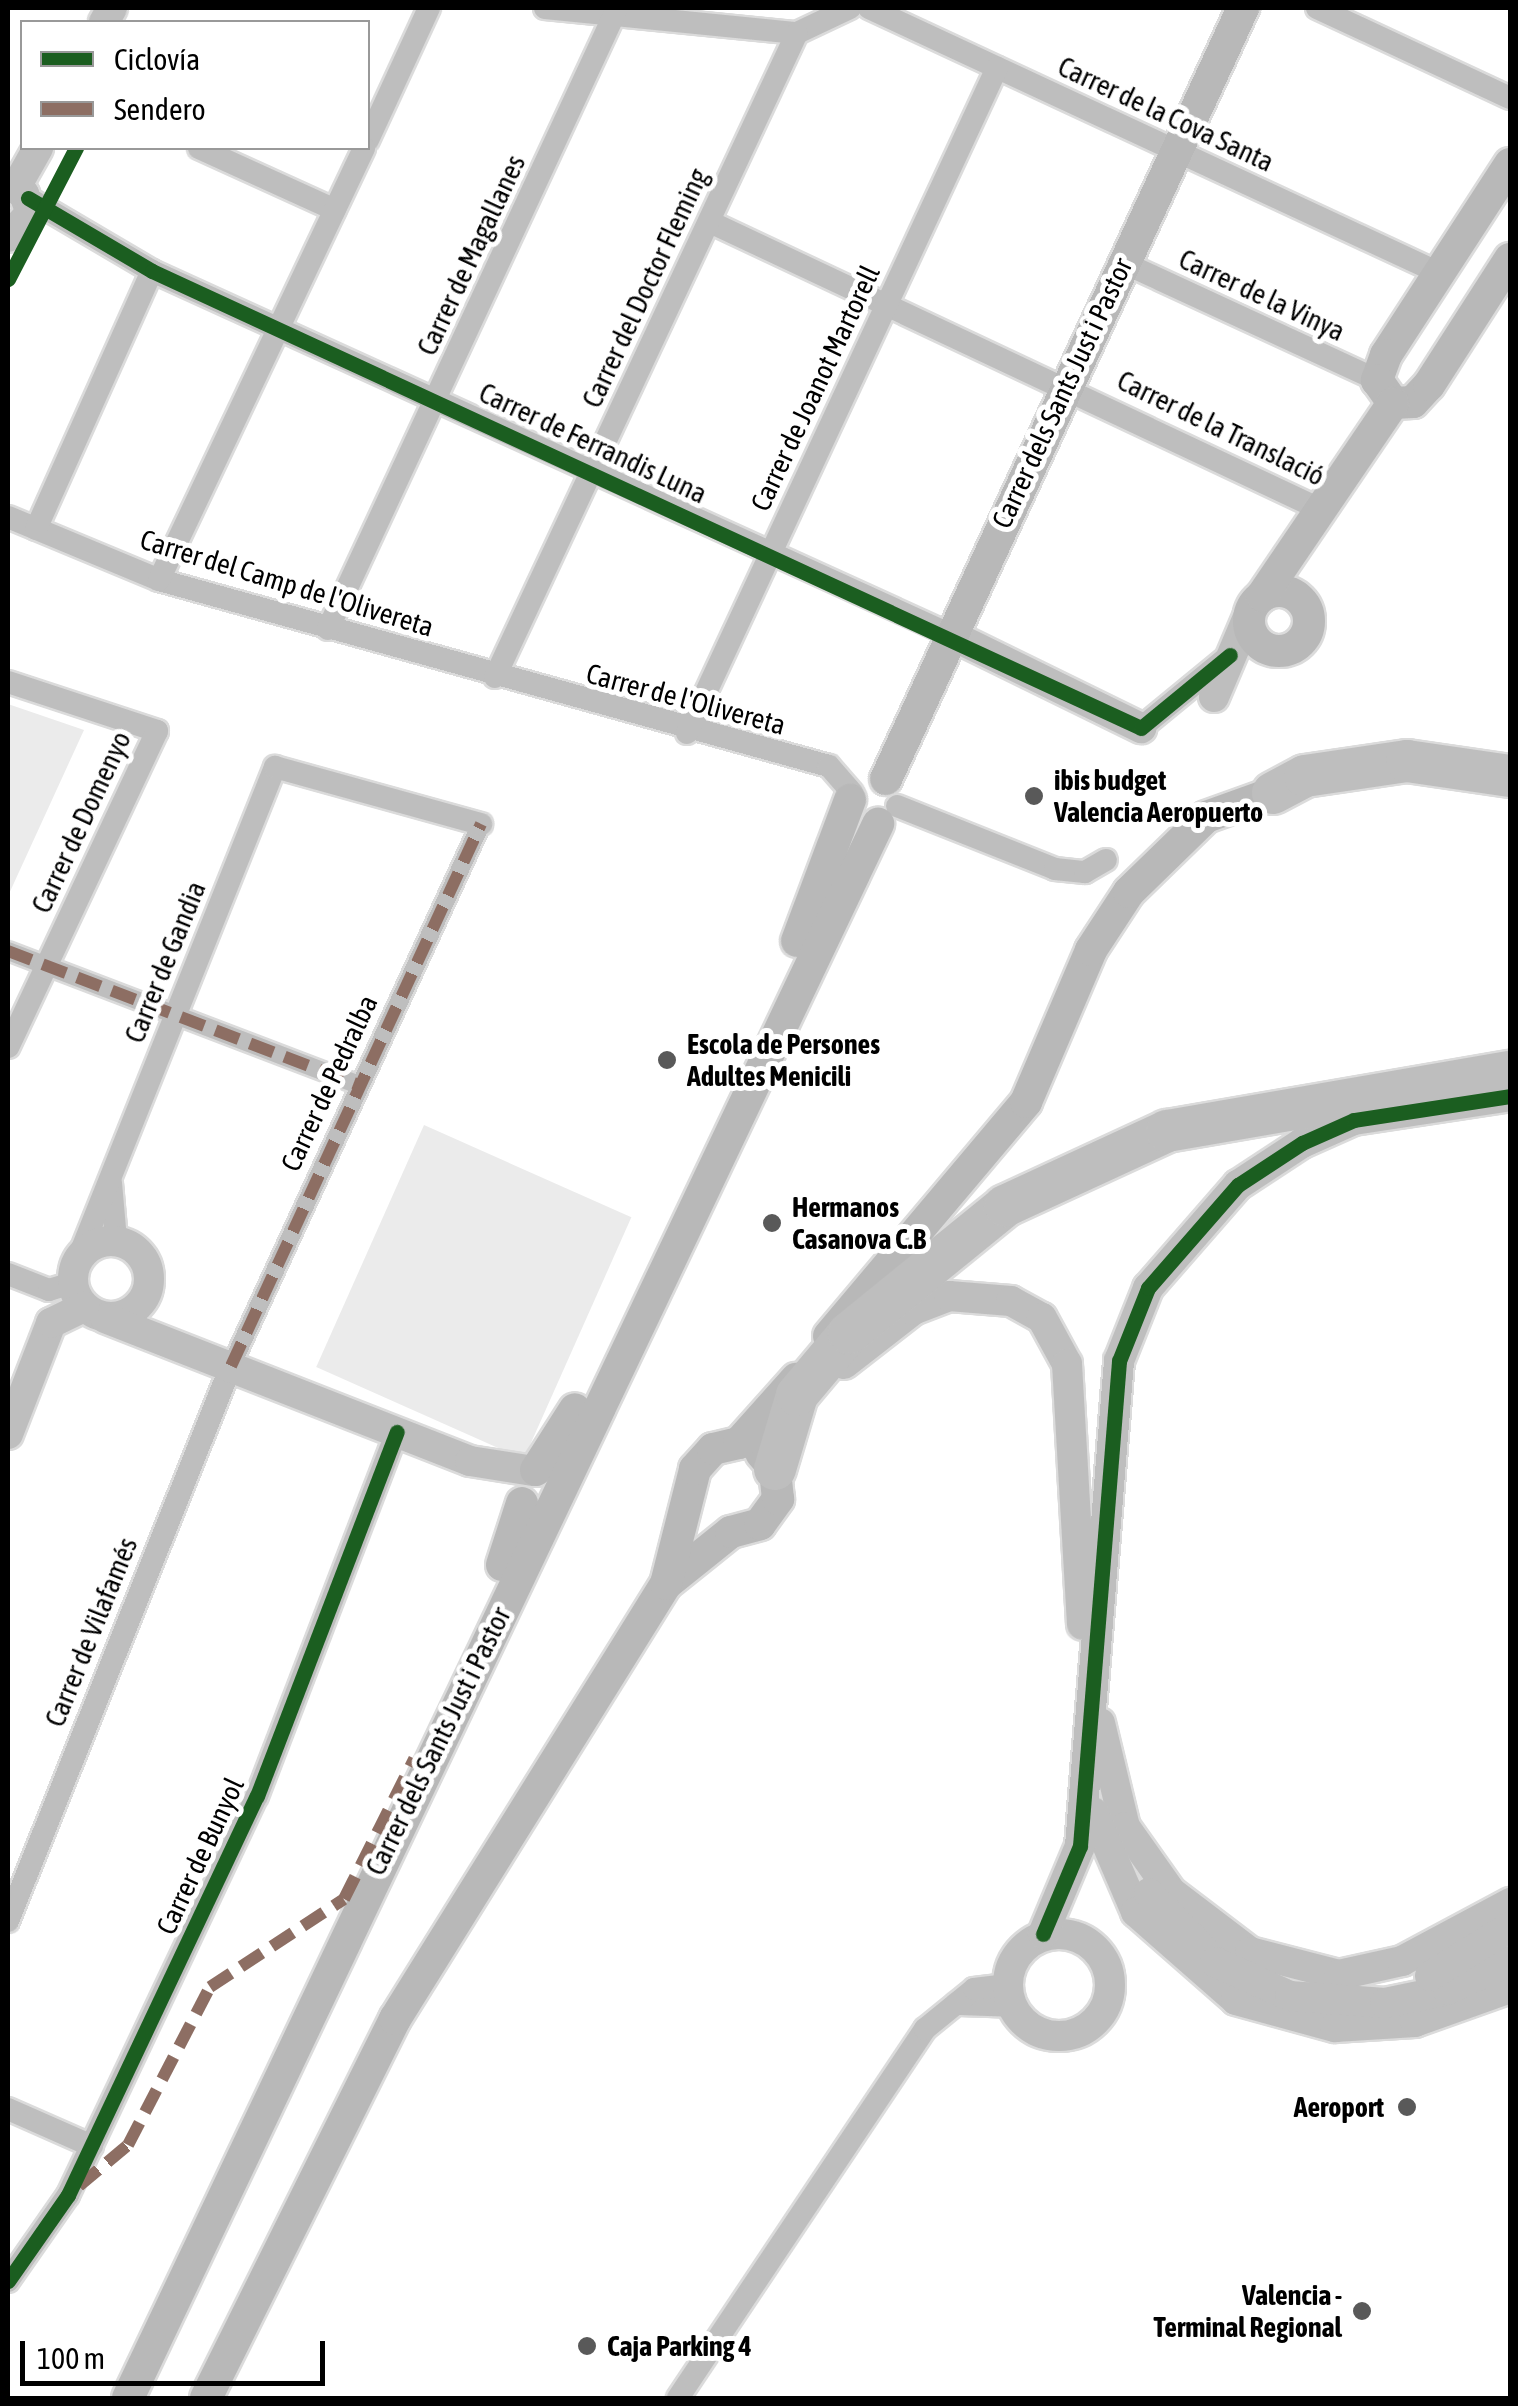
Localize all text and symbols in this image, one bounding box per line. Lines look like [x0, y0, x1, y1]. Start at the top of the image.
legend [20, 20, 370, 150]
text: Ciclovía [114, 42, 200, 76]
street label: Carrer de la Cova Santa [1053, 49, 1279, 179]
text: Sendero [114, 92, 206, 126]
street label: Carrer de Magallanes [410, 150, 532, 360]
street label: Carrer del Doctor Fleming [575, 163, 715, 413]
street label: Carrer de la Vinya [1174, 242, 1350, 348]
street label: Carrer dels Sants Just i Pastor [985, 253, 1139, 533]
street label: Carrer de Joanot Martorell [743, 260, 887, 516]
street label: Carrer de la Translació [1112, 363, 1330, 493]
street label: Carrer de Ferrandis Luna [474, 376, 712, 510]
street label: Carrer del Camp de l'Olivereta [136, 522, 438, 644]
street label: Carrer de l'Olivereta [583, 656, 789, 742]
street label: Carrer de Domenyo [24, 726, 138, 918]
place label: ibis budget Valencia Aeropuerto [1054, 763, 1263, 829]
marker: ibis budget Valencia Aeropuerto [1023, 785, 1045, 807]
street label: Carrer de Gandia [117, 876, 213, 1048]
street label: Carrer de Pedralba [274, 990, 384, 1176]
place label: Escola de Persones Adultes Menicili [687, 1027, 880, 1093]
marker: Escola de Persones Adultes Menicili [656, 1049, 678, 1071]
place label: Hermanos Casanova C.B [792, 1190, 926, 1256]
marker: Hermanos Casanova C.B [761, 1212, 783, 1234]
street label: Carrer de Vilafamés [38, 1533, 144, 1731]
street label: Carrer dels Sants Just i Pastor [358, 1602, 518, 1880]
street label: Carrer de Bunyol [149, 1772, 251, 1940]
place label: Aeroport [1294, 2090, 1384, 2124]
marker: Aeroport [1394, 2094, 1420, 2120]
place label: Valencia - Terminal Regional [1154, 2278, 1342, 2344]
marker: Valencia - Terminal Regional [1351, 2300, 1373, 2322]
scale bar [25, 2321, 330, 2383]
place label: Caja Parking 4 [607, 2329, 752, 2363]
marker: Caja Parking 4 [576, 2335, 598, 2357]
text: 100 m [37, 2341, 105, 2375]

